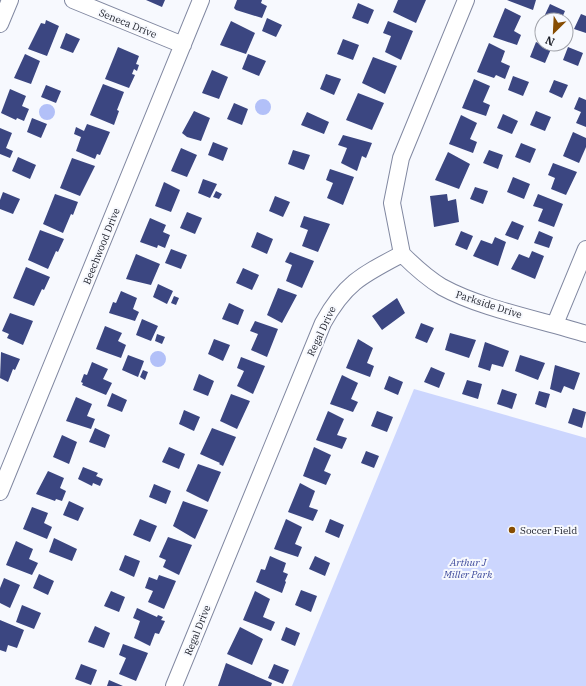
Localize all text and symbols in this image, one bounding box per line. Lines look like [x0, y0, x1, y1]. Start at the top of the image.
street label: Seneca Drive [97, 6, 159, 41]
north arrow [534, 12, 574, 52]
text: N [543, 33, 557, 49]
street label: Beechwood Drive [80, 206, 123, 286]
street label: Parkside Drive [454, 288, 524, 321]
street label: Regal Drive [304, 304, 339, 358]
place label: Soccer Field [520, 524, 577, 537]
marker: Soccer Field [507, 525, 517, 535]
park label: Arthur J Miller Park [443, 556, 493, 581]
street label: Regal Drive [181, 603, 213, 657]

